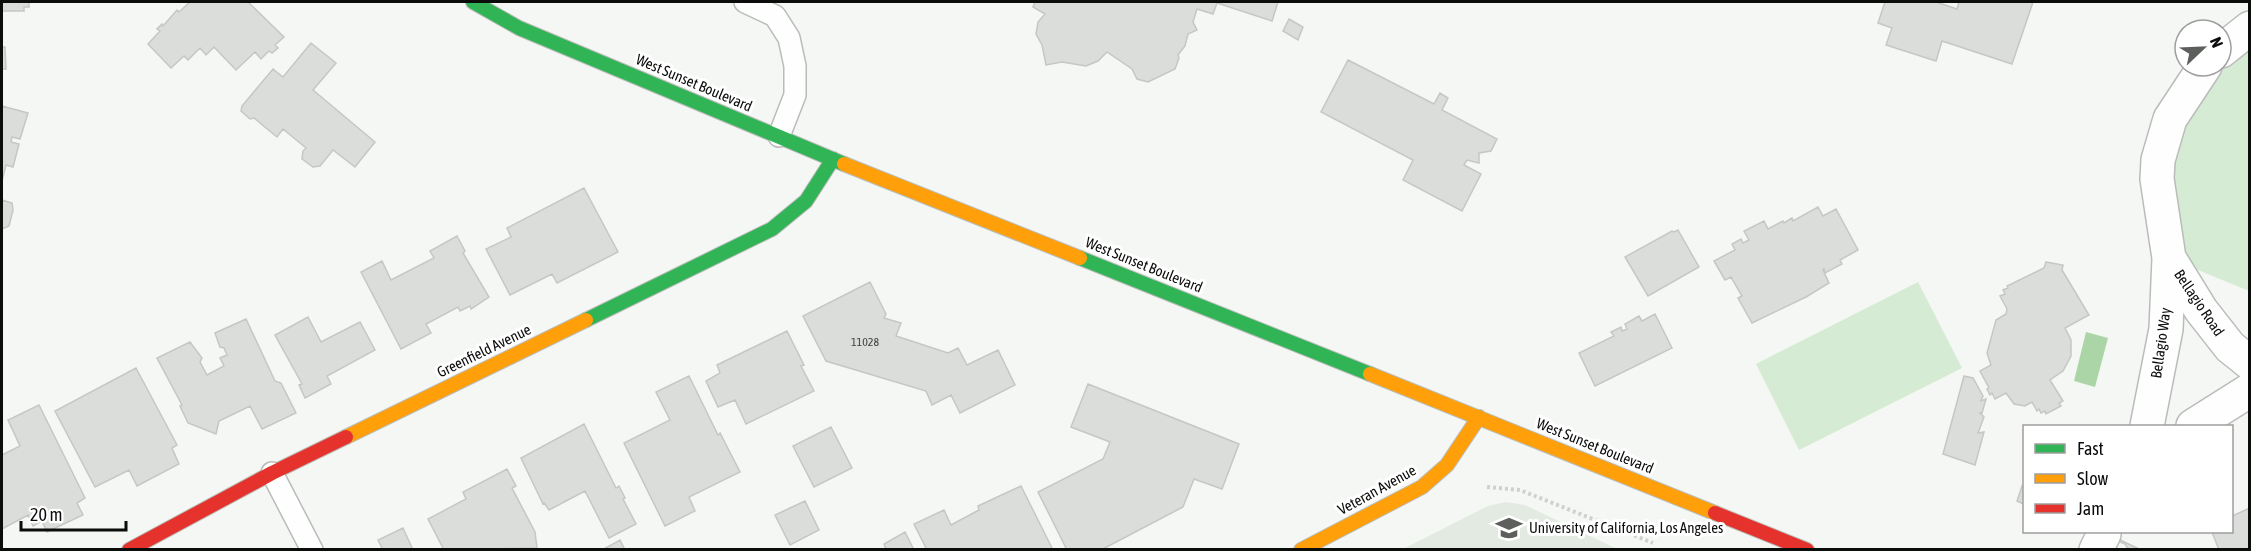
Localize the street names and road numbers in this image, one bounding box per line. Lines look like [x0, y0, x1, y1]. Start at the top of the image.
street label: West Sunset Boulevard [634, 50, 755, 115]
street label: West Sunset Boulevard [1083, 233, 1205, 296]
street label: Bellagio Road [2171, 266, 2228, 339]
street label: Bellagio Way [2147, 306, 2174, 379]
street label: Greenfield Avenue [434, 320, 534, 381]
street label: West Sunset Boulevard [1534, 414, 1656, 477]
street label: Veteran Avenue [1335, 461, 1419, 518]

